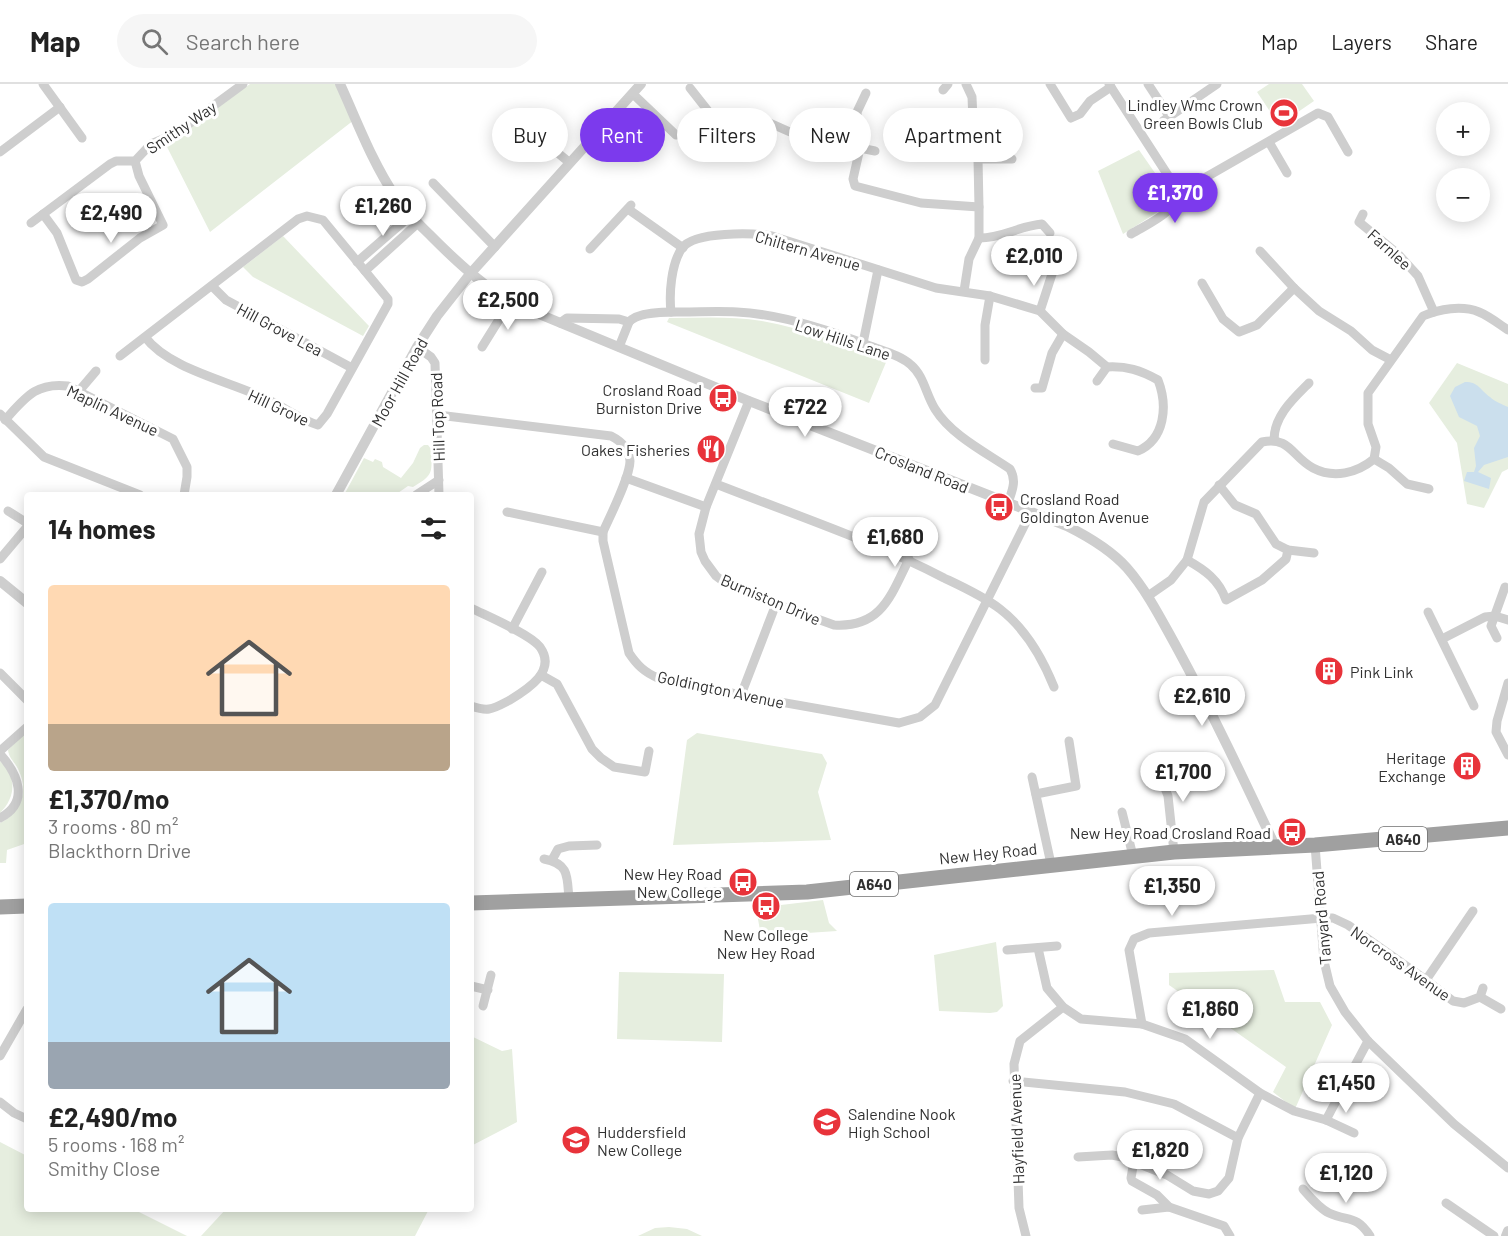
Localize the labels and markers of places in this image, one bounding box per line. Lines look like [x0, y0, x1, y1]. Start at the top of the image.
place label: Lindley Wmc Crown Green Bowls Club [1127, 95, 1263, 132]
sports icon: Lindley Wmc Crown Green Bowls Club [1268, 97, 1300, 129]
pin: £1,370 [1126, 173, 1224, 224]
pin: £1,260 [334, 186, 432, 237]
pin: £2,490 [62, 193, 160, 244]
pin: £2,010 [985, 236, 1083, 287]
pin: £2,500 [459, 280, 557, 331]
place label: Crosland Road Burniston Drive [596, 380, 702, 417]
bus stop icon: Crosland Road Burniston Drive [707, 382, 739, 414]
pin: £722 [769, 387, 841, 438]
restaurant icon: Oakes Fisheries [695, 433, 727, 465]
place label: Oakes Fisheries [581, 440, 690, 459]
place label: Crosland Road Goldington Avenue [1020, 489, 1149, 526]
bus stop icon: Crosland Road Goldington Avenue [983, 491, 1015, 523]
pin: £1,680 [846, 517, 944, 568]
building icon: Pink Link [1313, 655, 1345, 687]
place label: Pink Link [1350, 662, 1413, 681]
pin: £2,610 [1153, 676, 1251, 727]
place label: Heritage Exchange [1378, 748, 1446, 785]
building icon: Heritage Exchange [1451, 750, 1483, 782]
pin: £1,700 [1134, 752, 1232, 803]
bus stop icon: New Hey Road Crosland Road [1276, 816, 1308, 848]
place label: New Hey Road Crosland Road [1070, 823, 1271, 842]
place label: New Hey Road New College [623, 864, 722, 901]
bus stop icon: New Hey Road New College [727, 866, 759, 898]
pin: £1,350 [1123, 866, 1221, 917]
bus stop icon: New College New Hey Road [750, 890, 782, 922]
place label: New College New Hey Road [717, 925, 815, 962]
pin: £1,860 [1161, 989, 1259, 1040]
pin: £1,450 [1297, 1063, 1395, 1114]
place label: Salendine Nook High School [848, 1104, 956, 1141]
school or university icon: Salendine Nook High School [811, 1106, 843, 1138]
place label: Huddersfield New College [597, 1122, 686, 1159]
school or university icon: Huddersfield New College [560, 1124, 592, 1156]
pin: £1,820 [1111, 1130, 1209, 1181]
pin: £1,120 [1297, 1153, 1395, 1204]

